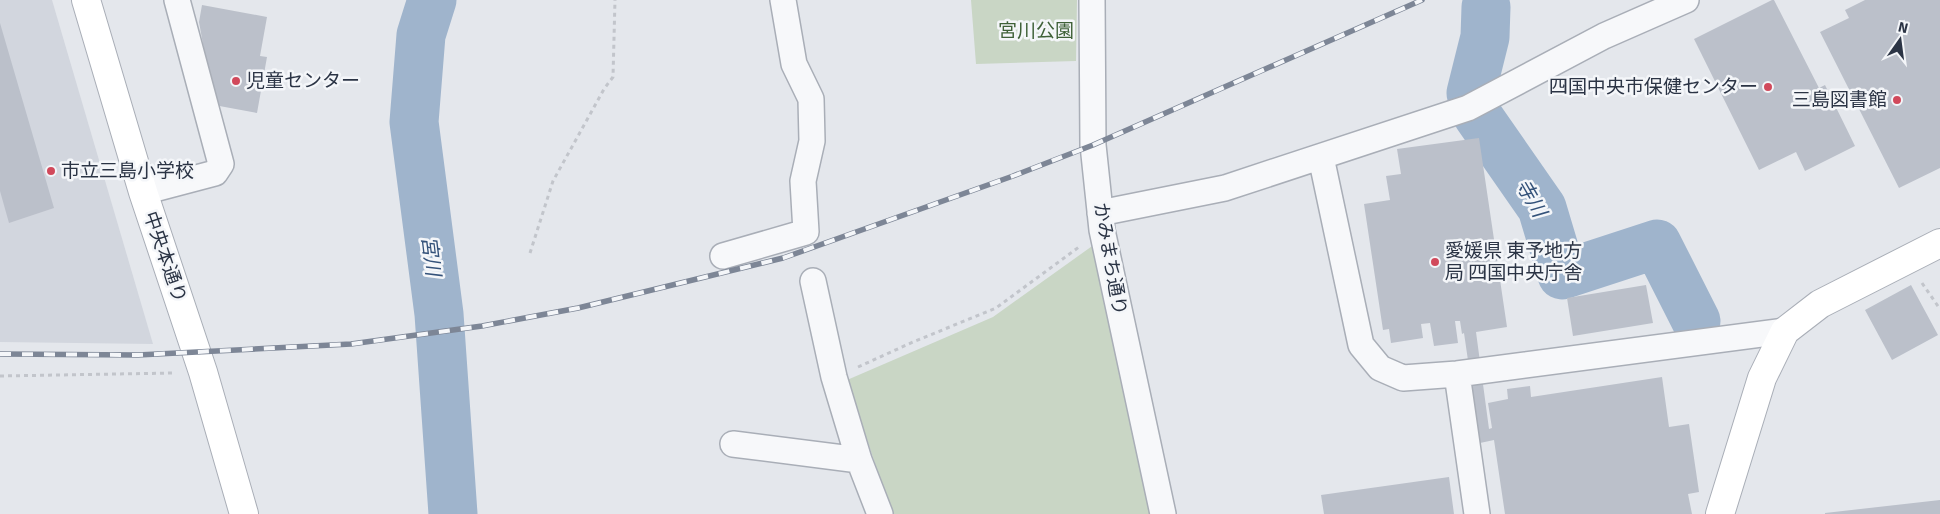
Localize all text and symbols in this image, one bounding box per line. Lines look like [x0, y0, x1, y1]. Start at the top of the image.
north arrow [1875, 15, 1925, 65]
text: N [1896, 18, 1910, 37]
park label: 宮川公園 [998, 19, 1074, 43]
place label: 児童センター [246, 69, 360, 93]
marker: 児童センター [230, 75, 242, 87]
place label: 四国中央市保健センター [1549, 75, 1758, 99]
marker: 四国中央市保健センター [1762, 81, 1774, 93]
place label: 三島図書館 [1792, 88, 1887, 112]
marker: 三島図書館 [1891, 94, 1903, 106]
place label: 市立三島小学校 [61, 159, 194, 183]
marker: 市立三島小学校 [45, 165, 57, 177]
water label: 寺川 [1510, 174, 1553, 223]
street label: かみまち通り [1088, 201, 1132, 317]
street label: 中央本通り [138, 208, 192, 306]
water label: 宮川 [416, 235, 446, 279]
place label: 愛媛県 東予地方 局 四国中央庁舎 [1445, 239, 1582, 285]
marker: 愛媛県 東予地方 局 四国中央庁舎 [1429, 256, 1441, 268]

